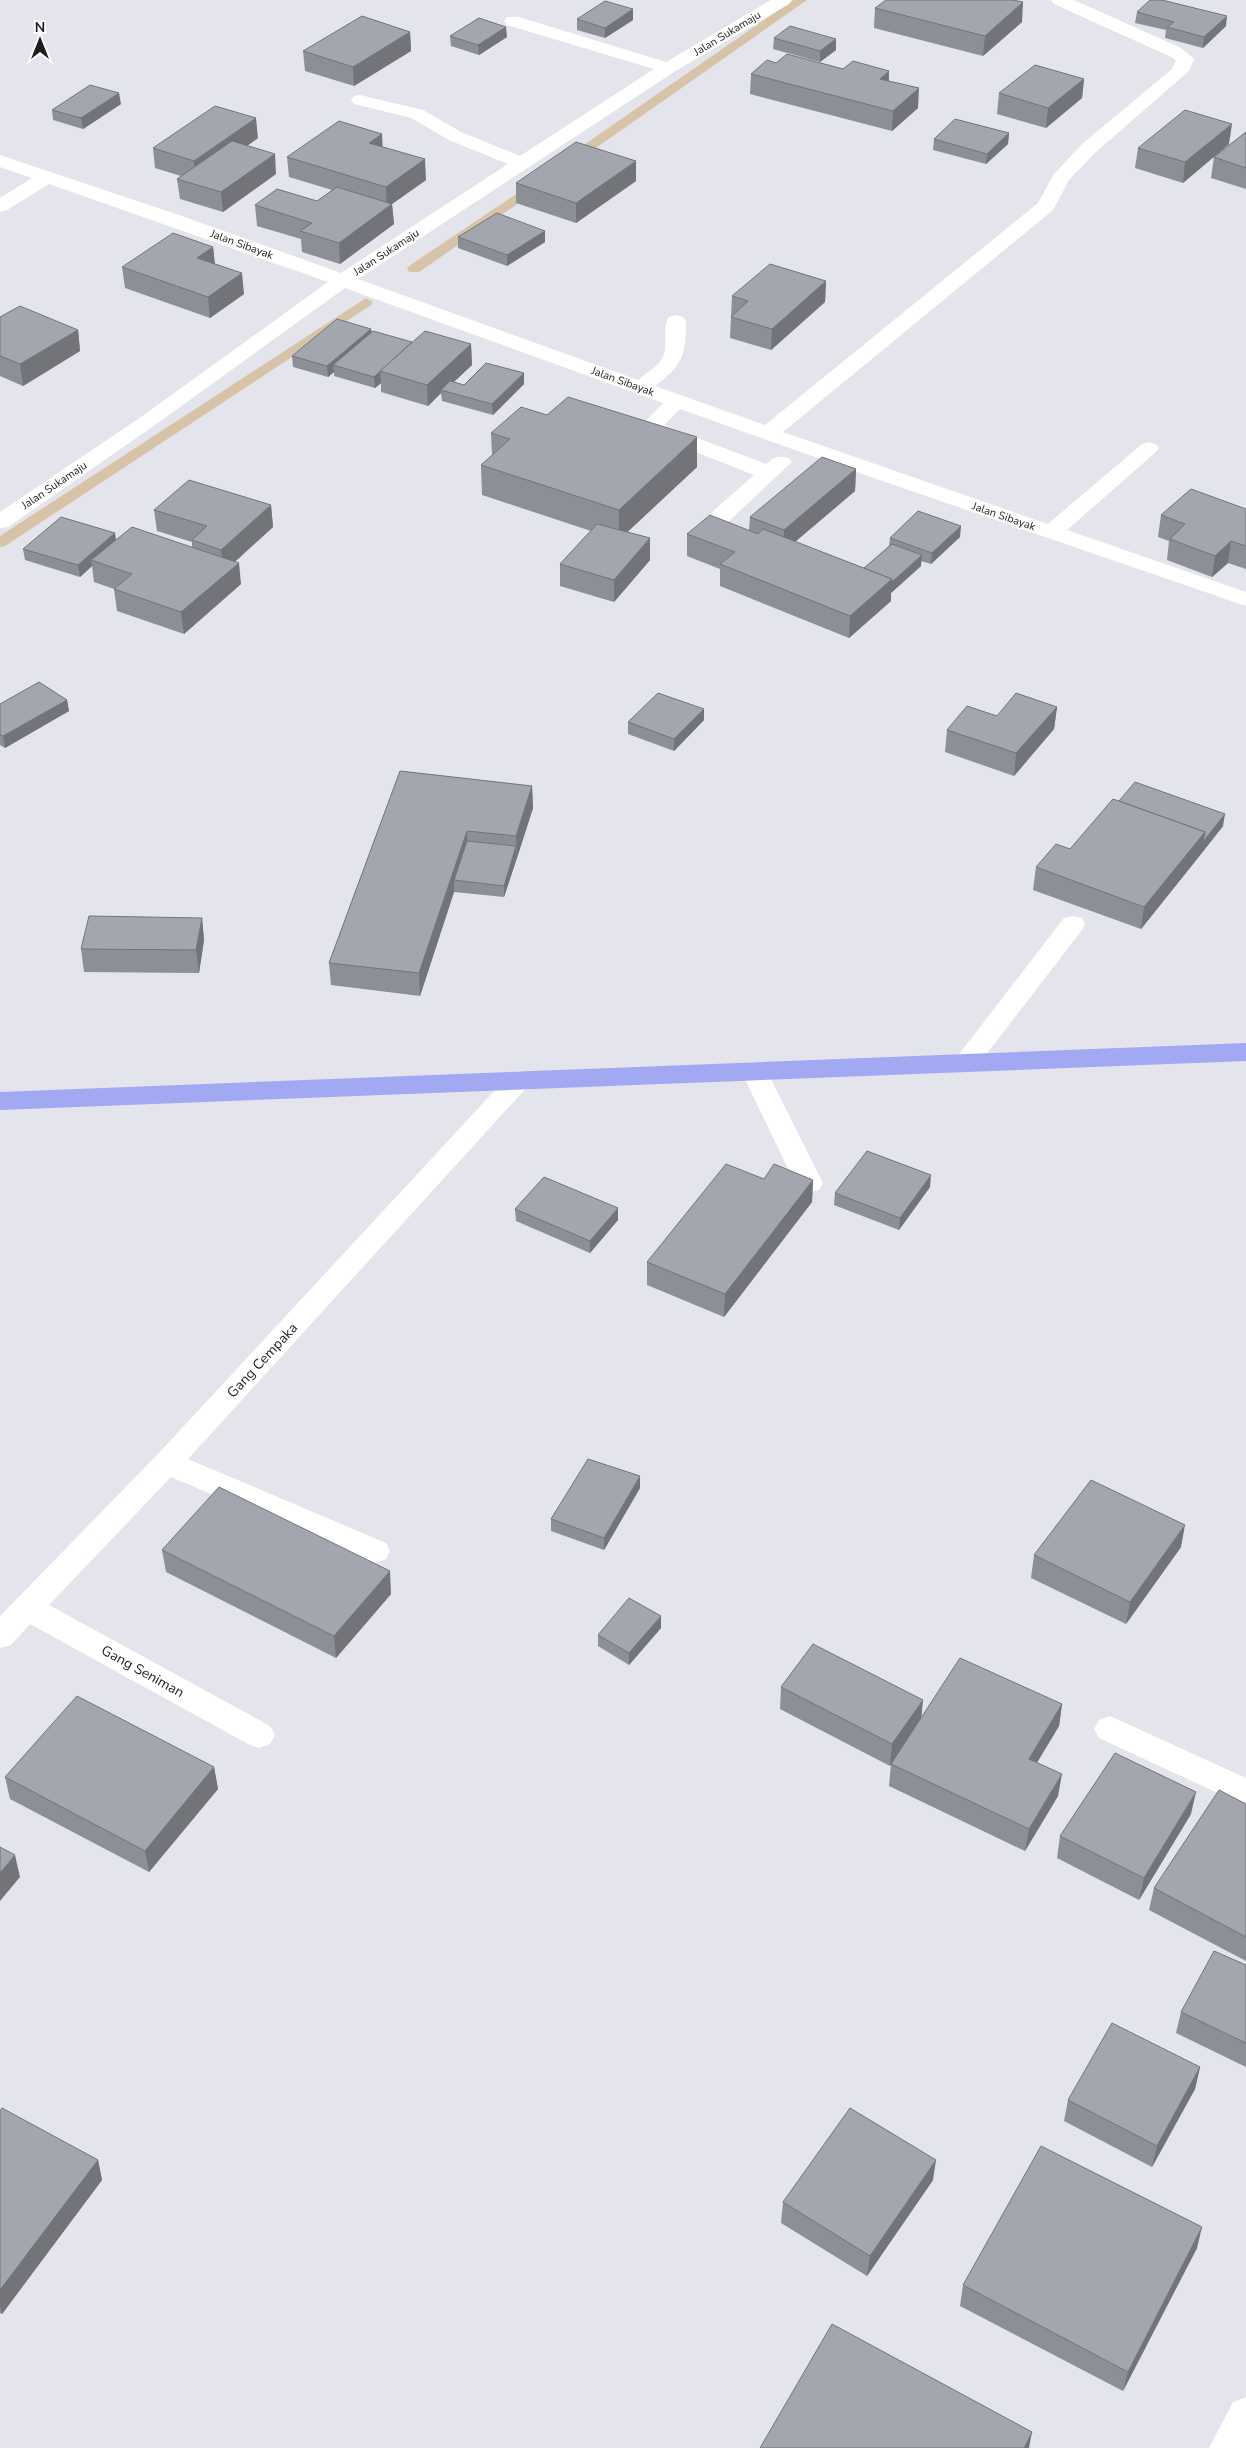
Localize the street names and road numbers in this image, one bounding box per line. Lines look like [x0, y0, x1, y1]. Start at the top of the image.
street label: Jalan Sukamaju [690, 7, 764, 60]
street label: Jalan Sukamaju [350, 225, 422, 280]
street label: Jalan Sibayak [207, 226, 276, 263]
street label: Jalan Sibayak [588, 363, 657, 400]
street label: Jalan Sukamaju [18, 458, 90, 513]
street label: Jalan Sibayak [969, 498, 1038, 534]
street label: Gang Cempaka [223, 1319, 302, 1402]
street label: Gang Seniman [98, 1641, 188, 1702]

